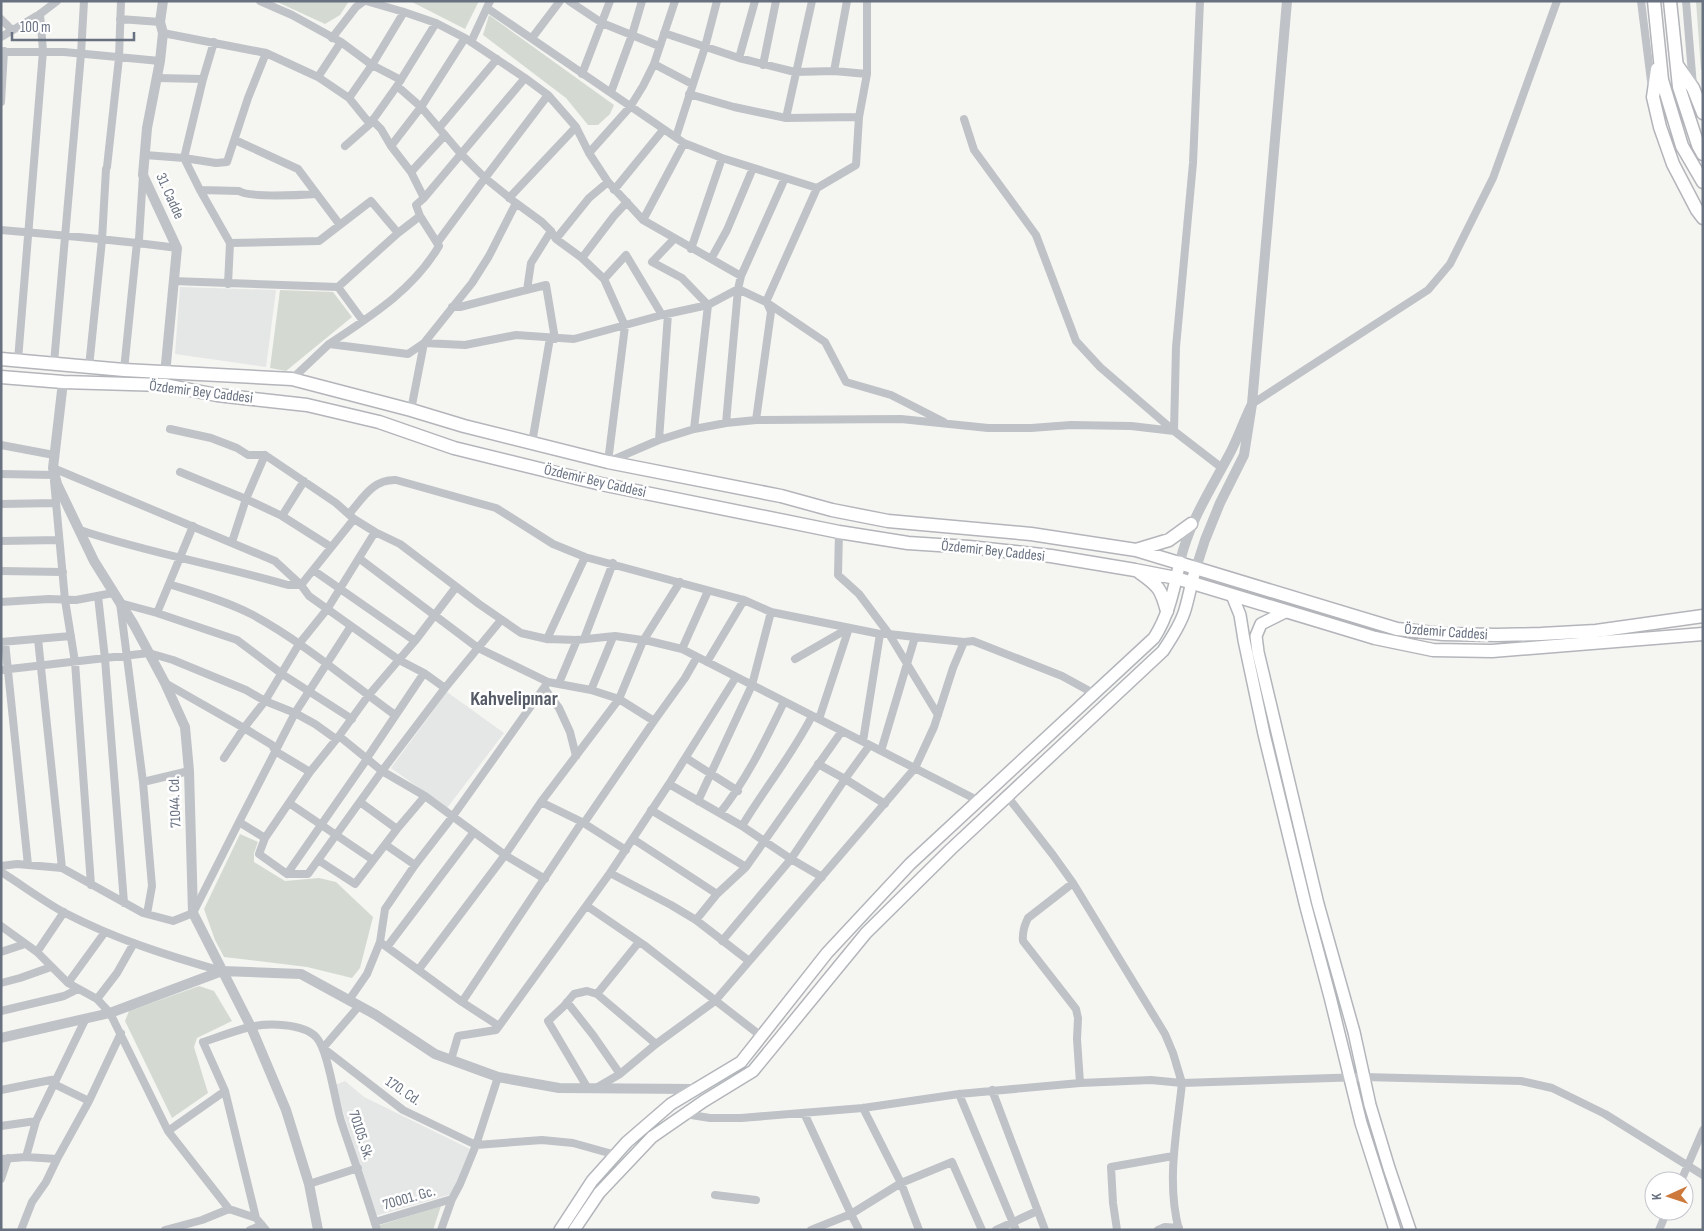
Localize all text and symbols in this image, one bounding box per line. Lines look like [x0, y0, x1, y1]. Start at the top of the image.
scale bar [12, 10, 135, 42]
text: 100 m [20, 18, 51, 37]
street label: 31. Cadde [151, 170, 189, 222]
street label: Özdemir Bey Caddesi [148, 376, 254, 408]
street label: Özdemir Bey Caddesi [542, 460, 648, 502]
street label: Özdemir Bey Caddesi [940, 536, 1046, 566]
street label: Özdemir Caddesi [1404, 620, 1489, 644]
district label: Kahvelipınar [470, 687, 558, 711]
street label: 71044. Cd. [165, 776, 185, 828]
street label: 170. Cd. [382, 1072, 425, 1110]
street label: 70105. Sk. [344, 1108, 378, 1162]
north arrow [1644, 1171, 1694, 1221]
street label: 70001. Gc. [381, 1181, 438, 1215]
text: K [1648, 1193, 1665, 1201]

